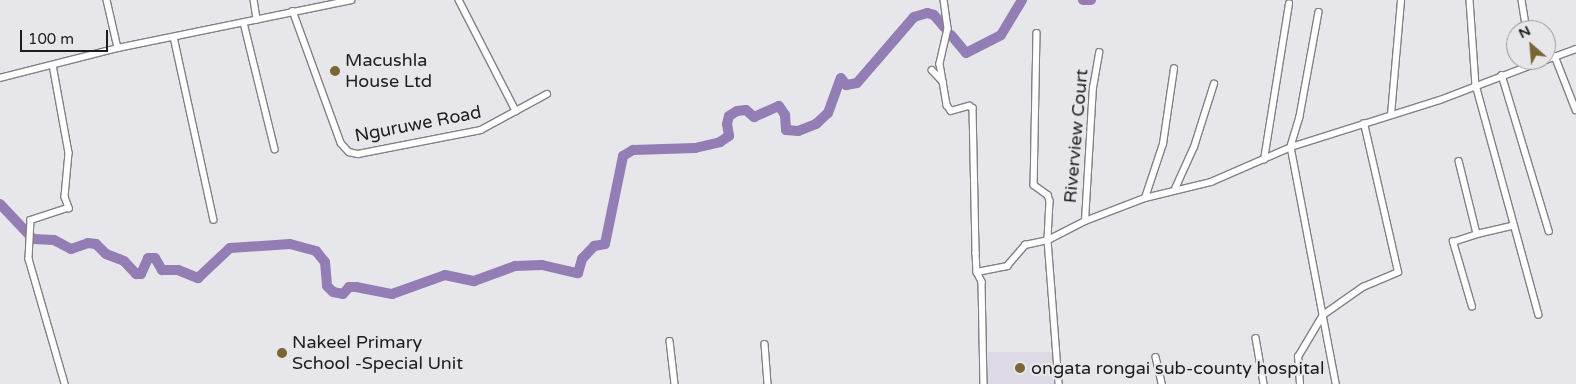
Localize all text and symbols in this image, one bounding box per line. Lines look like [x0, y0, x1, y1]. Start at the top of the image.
scale bar [22, 20, 110, 52]
north arrow [1506, 20, 1556, 70]
text: N [1516, 22, 1533, 42]
text: 100 m [28, 30, 74, 48]
place label: Macushla House Ltd [345, 50, 432, 92]
marker: Macushla House Ltd [329, 65, 341, 77]
street label: Riverview Court [1059, 68, 1093, 204]
street label: Nguruwe Road [353, 101, 483, 147]
place label: Nakeel Primary School -Special Unit [292, 332, 463, 374]
marker: Nakeel Primary School -Special Unit [276, 347, 288, 359]
place label: ongata rongai sub-county hospital [1031, 357, 1324, 379]
marker: ongata rongai sub-county hospital [1013, 361, 1027, 375]

